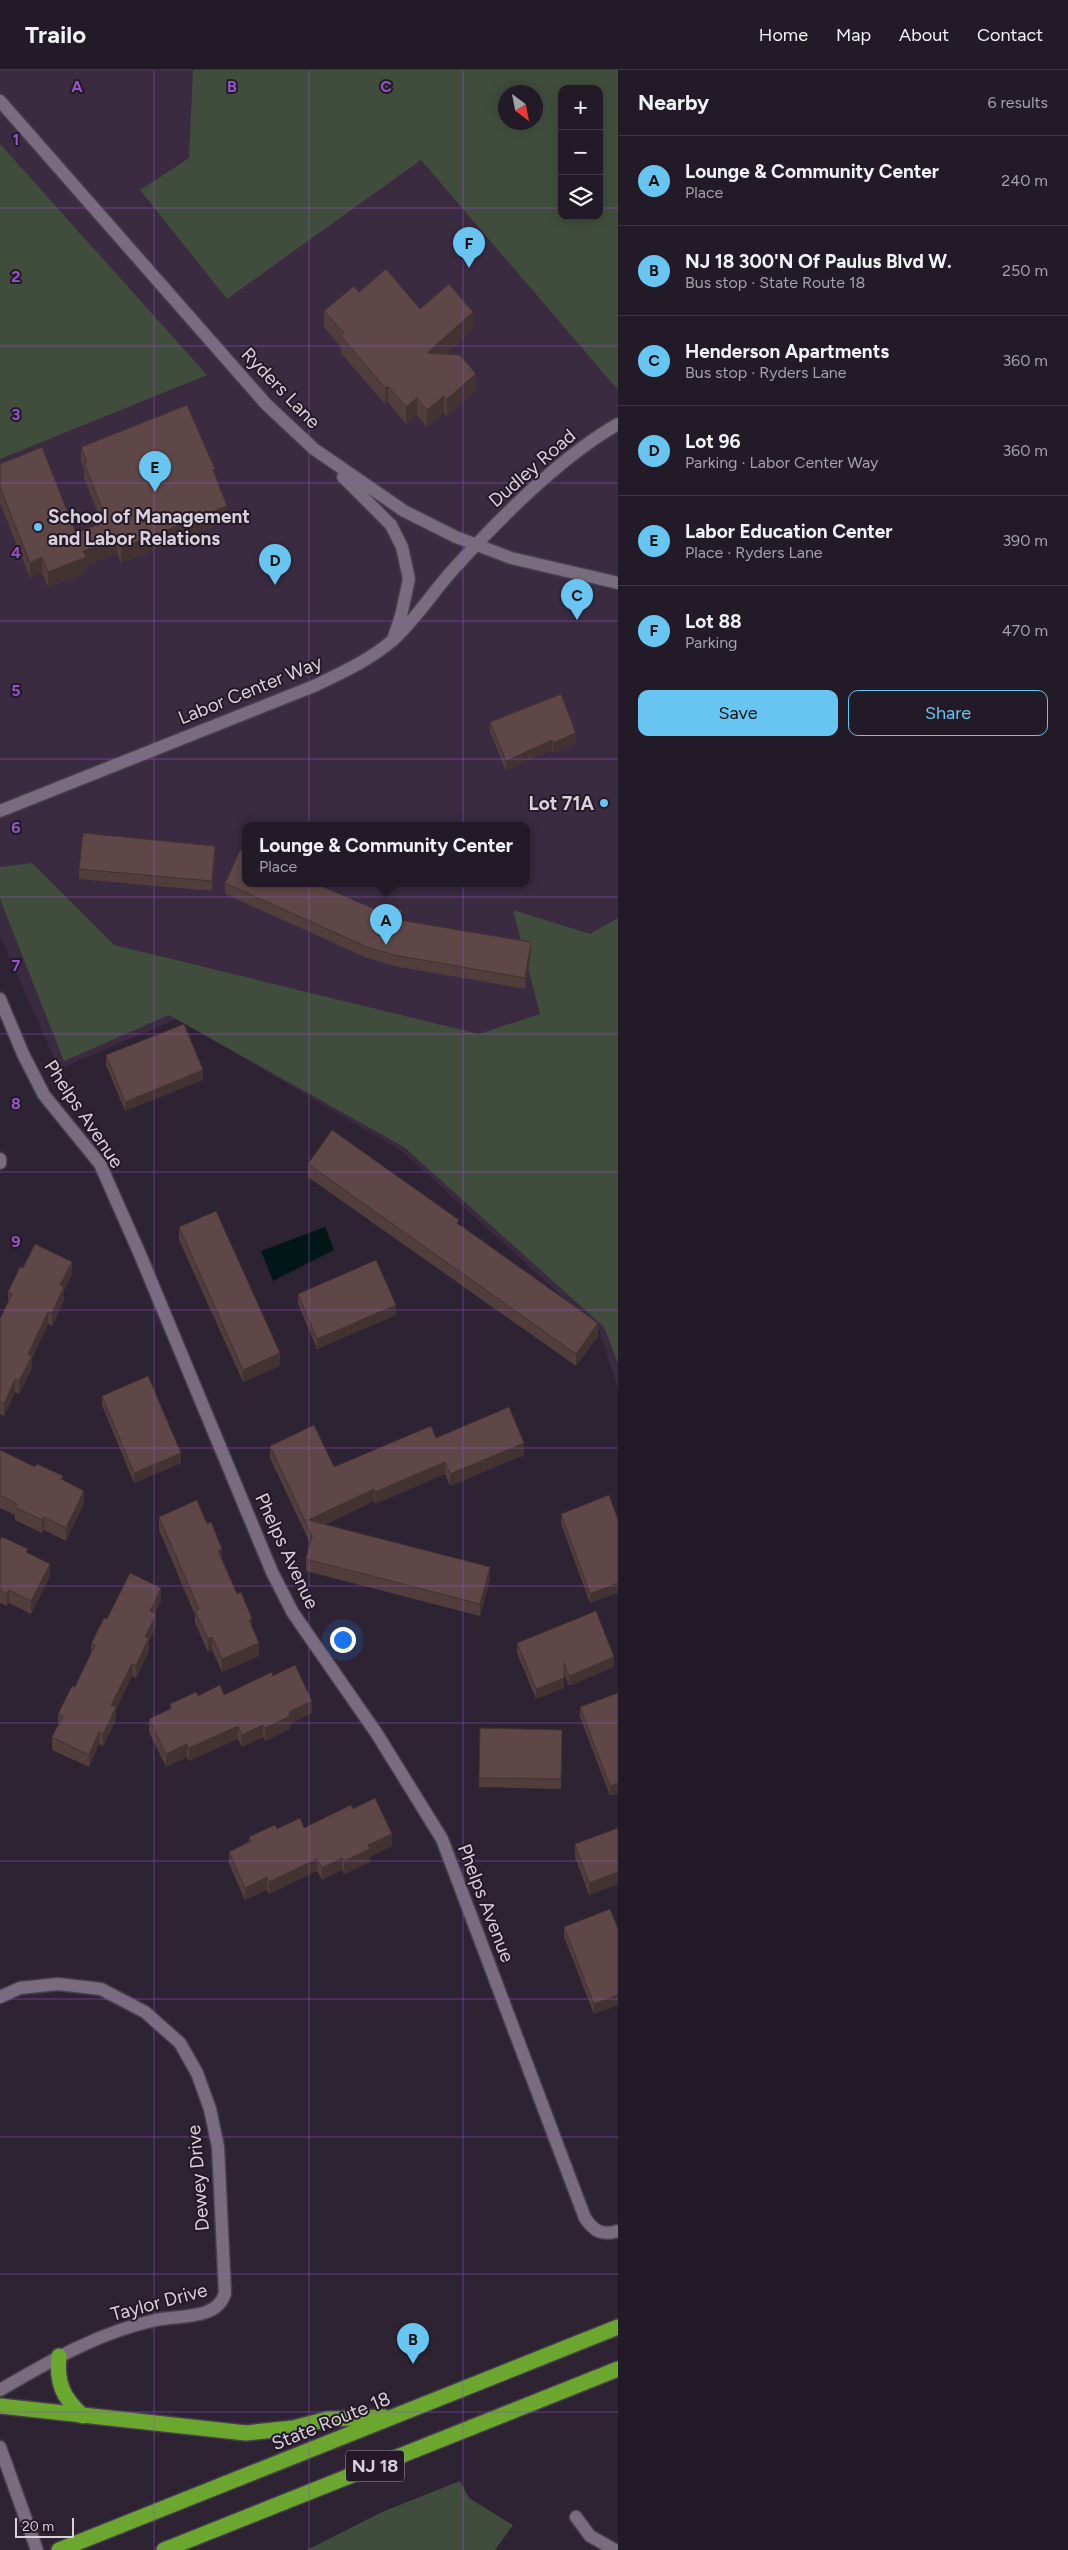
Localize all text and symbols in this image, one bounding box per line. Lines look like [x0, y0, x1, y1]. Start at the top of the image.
text: Trailo [25, 20, 86, 49]
text: Home [759, 24, 808, 46]
text: Map [836, 24, 871, 46]
text: About [899, 24, 949, 46]
text: Contact [977, 24, 1043, 46]
text: A [71, 77, 83, 96]
text: B [227, 77, 237, 96]
text: C [380, 77, 392, 96]
north arrow [498, 85, 543, 130]
map controls [558, 85, 603, 220]
button: + [558, 85, 603, 130]
text: Nearby [638, 90, 709, 115]
text: 6 results [987, 93, 1048, 112]
text: 1 [13, 130, 19, 149]
button: − [558, 130, 603, 175]
text: Lounge & Community Center [685, 160, 939, 183]
text: A [648, 171, 660, 190]
text: 240 m [1001, 171, 1048, 190]
button: layers [558, 175, 603, 220]
text: Place [685, 183, 723, 202]
pin: F [453, 227, 485, 268]
text: NJ 18 300'N Of Paulus Blvd W. [685, 250, 952, 273]
text: B [649, 261, 659, 280]
text: 250 m [1002, 261, 1048, 280]
text: 2 [11, 267, 21, 286]
text: Bus stop · State Route 18 [685, 273, 865, 292]
text: Henderson Apartments [685, 340, 889, 363]
street label: Ryders Lane [237, 343, 325, 433]
text: C [648, 351, 660, 370]
text: 360 m [1002, 351, 1048, 370]
text: Bus stop · Ryders Lane [685, 363, 847, 382]
text: 3 [12, 405, 21, 424]
street label: Dudley Road [484, 424, 580, 512]
text: Lot 96 [685, 430, 740, 453]
text: D [648, 441, 660, 460]
text: 360 m [1002, 441, 1048, 460]
pin: E [139, 451, 171, 492]
text: Parking · Labor Center Way [685, 453, 878, 472]
place label: School of Management and Labor Relations [48, 505, 250, 550]
text: Labor Education Center [685, 520, 892, 543]
marker: School of Management and Labor Relations [32, 521, 44, 533]
text: E [649, 531, 659, 550]
text: 390 m [1002, 531, 1048, 550]
text: 4 [11, 543, 21, 562]
text: Place · Ryders Lane [685, 543, 823, 562]
pin: D [259, 544, 291, 585]
pin: C [561, 579, 593, 620]
text: Lot 88 [685, 610, 742, 633]
text: F [650, 621, 658, 640]
text: 470 m [1002, 621, 1048, 640]
text: Parking [685, 633, 737, 652]
street label: Labor Center Way [175, 651, 325, 729]
text: 5 [11, 681, 21, 700]
button: Save [638, 690, 838, 736]
button: Share [848, 690, 1048, 736]
place label: Lot 71A [528, 792, 594, 815]
marker: Lot 71A [598, 797, 610, 809]
text: 6 [11, 818, 21, 837]
popup [242, 822, 530, 887]
text: Lounge & Community Center [259, 834, 513, 857]
text: Place [259, 857, 297, 876]
pin: A [370, 904, 402, 945]
text: 7 [12, 956, 21, 975]
street label: Phelps Avenue [39, 1056, 129, 1172]
text: 8 [11, 1094, 21, 1113]
text: 9 [11, 1232, 21, 1251]
street label: Phelps Avenue [250, 1489, 324, 1613]
your location [330, 1627, 356, 1653]
street label: Phelps Avenue [453, 1840, 519, 1966]
street label: Dewey Drive [182, 2124, 214, 2232]
street label: Taylor Drive [108, 2278, 210, 2326]
pin: B [397, 2323, 429, 2364]
street label: State Route 18 [268, 2387, 394, 2455]
road number: NJ 18 [346, 2450, 404, 2482]
scale bar [15, 2515, 74, 2538]
text: 20 m [22, 2518, 54, 2535]

